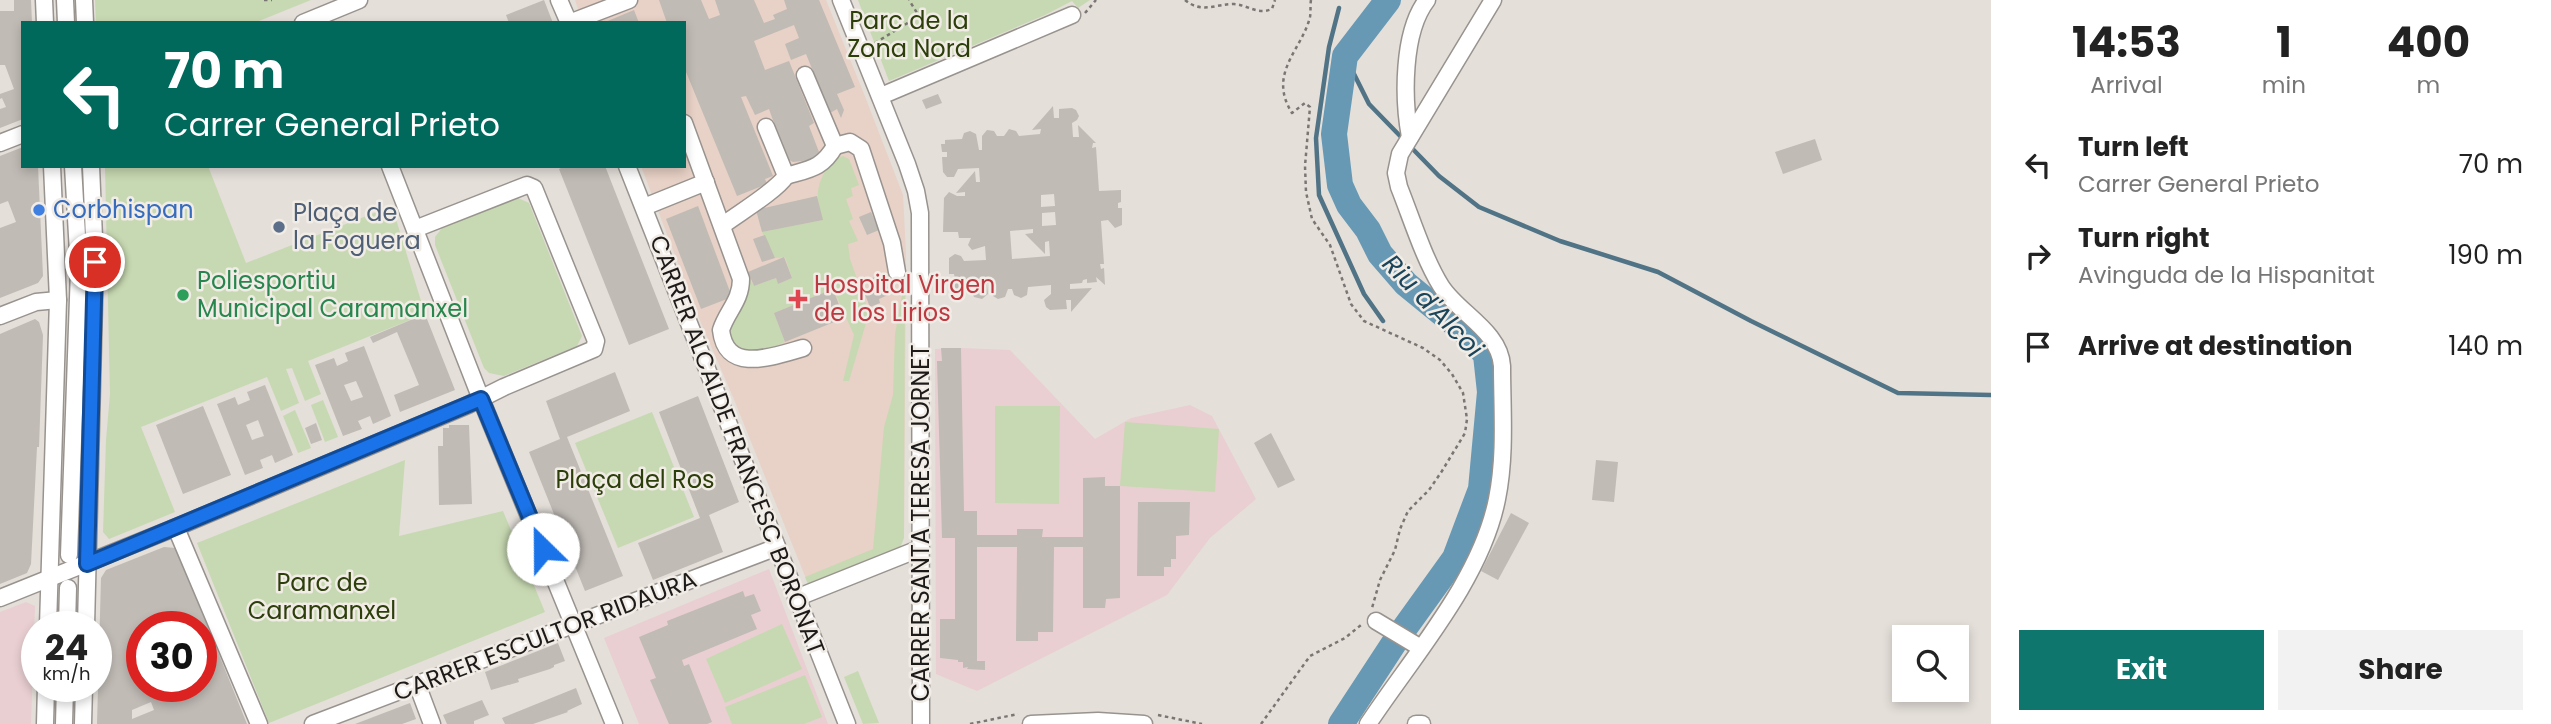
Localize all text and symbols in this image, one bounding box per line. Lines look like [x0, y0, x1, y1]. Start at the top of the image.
park label: Parc de la Zona Nord [847, 4, 971, 65]
text: 14:53 [2072, 13, 2181, 72]
text: 1 [2276, 13, 2292, 72]
text: 400 [2387, 13, 2470, 72]
text: 70 m [164, 37, 284, 105]
icon: left [49, 49, 140, 140]
text: Arrival [2090, 69, 2163, 101]
text: min [2262, 69, 2306, 101]
text: m [2417, 69, 2440, 101]
text: Carrer General Prieto [164, 102, 500, 147]
text: Turn left [2078, 129, 2189, 165]
icon: left [2019, 146, 2057, 184]
text: 70 m [2459, 146, 2523, 182]
text: Carrer General Prieto [2078, 168, 2319, 200]
place label: Corbhispan [53, 193, 194, 226]
place label: Plaça de la Foguera [293, 196, 421, 257]
marker: Corbhispan [31, 202, 47, 218]
marker: Plaça de la Foguera [271, 219, 287, 235]
text: Turn right [2078, 220, 2210, 256]
street label: CARRER ALCALDE FRANCESC BORONAT [642, 230, 833, 659]
pin [65, 232, 125, 292]
icon: right [2019, 237, 2057, 275]
text: 190 m [2448, 237, 2523, 273]
icon: arrive [76, 243, 114, 281]
water label: Riu d'Alcoi [1375, 246, 1492, 366]
text: Avinguda de la Hispanitat [2078, 259, 2375, 291]
place label: Poliesportiu Municipal Caramanxel [197, 264, 468, 325]
place label: Hospital Virgen de los Lirios [814, 268, 995, 329]
marker: Poliesportiu Municipal Caramanxel [175, 287, 191, 303]
marker: Hospital Virgen de los Lirios [788, 289, 808, 309]
icon: arrive [2019, 328, 2057, 366]
text: Arrive at destination [2078, 328, 2353, 364]
text: 140 m [2448, 328, 2523, 364]
street label: CARRER SANTA TERESA JORNET [904, 344, 937, 702]
park label: Plaça del Ros [555, 463, 715, 496]
position arrow [506, 512, 580, 586]
street label: CARRER ESCULTOR RIDAURA [389, 562, 701, 709]
park label: Parc de Caramanxel [248, 566, 396, 627]
speed limit sign: 30 [126, 611, 217, 702]
text: 24 [45, 623, 88, 672]
map controls [1892, 625, 1969, 702]
button: search [1892, 625, 1969, 702]
button: Exit [2019, 630, 2264, 710]
button: Share [2278, 630, 2523, 710]
text: km/h [43, 661, 90, 686]

